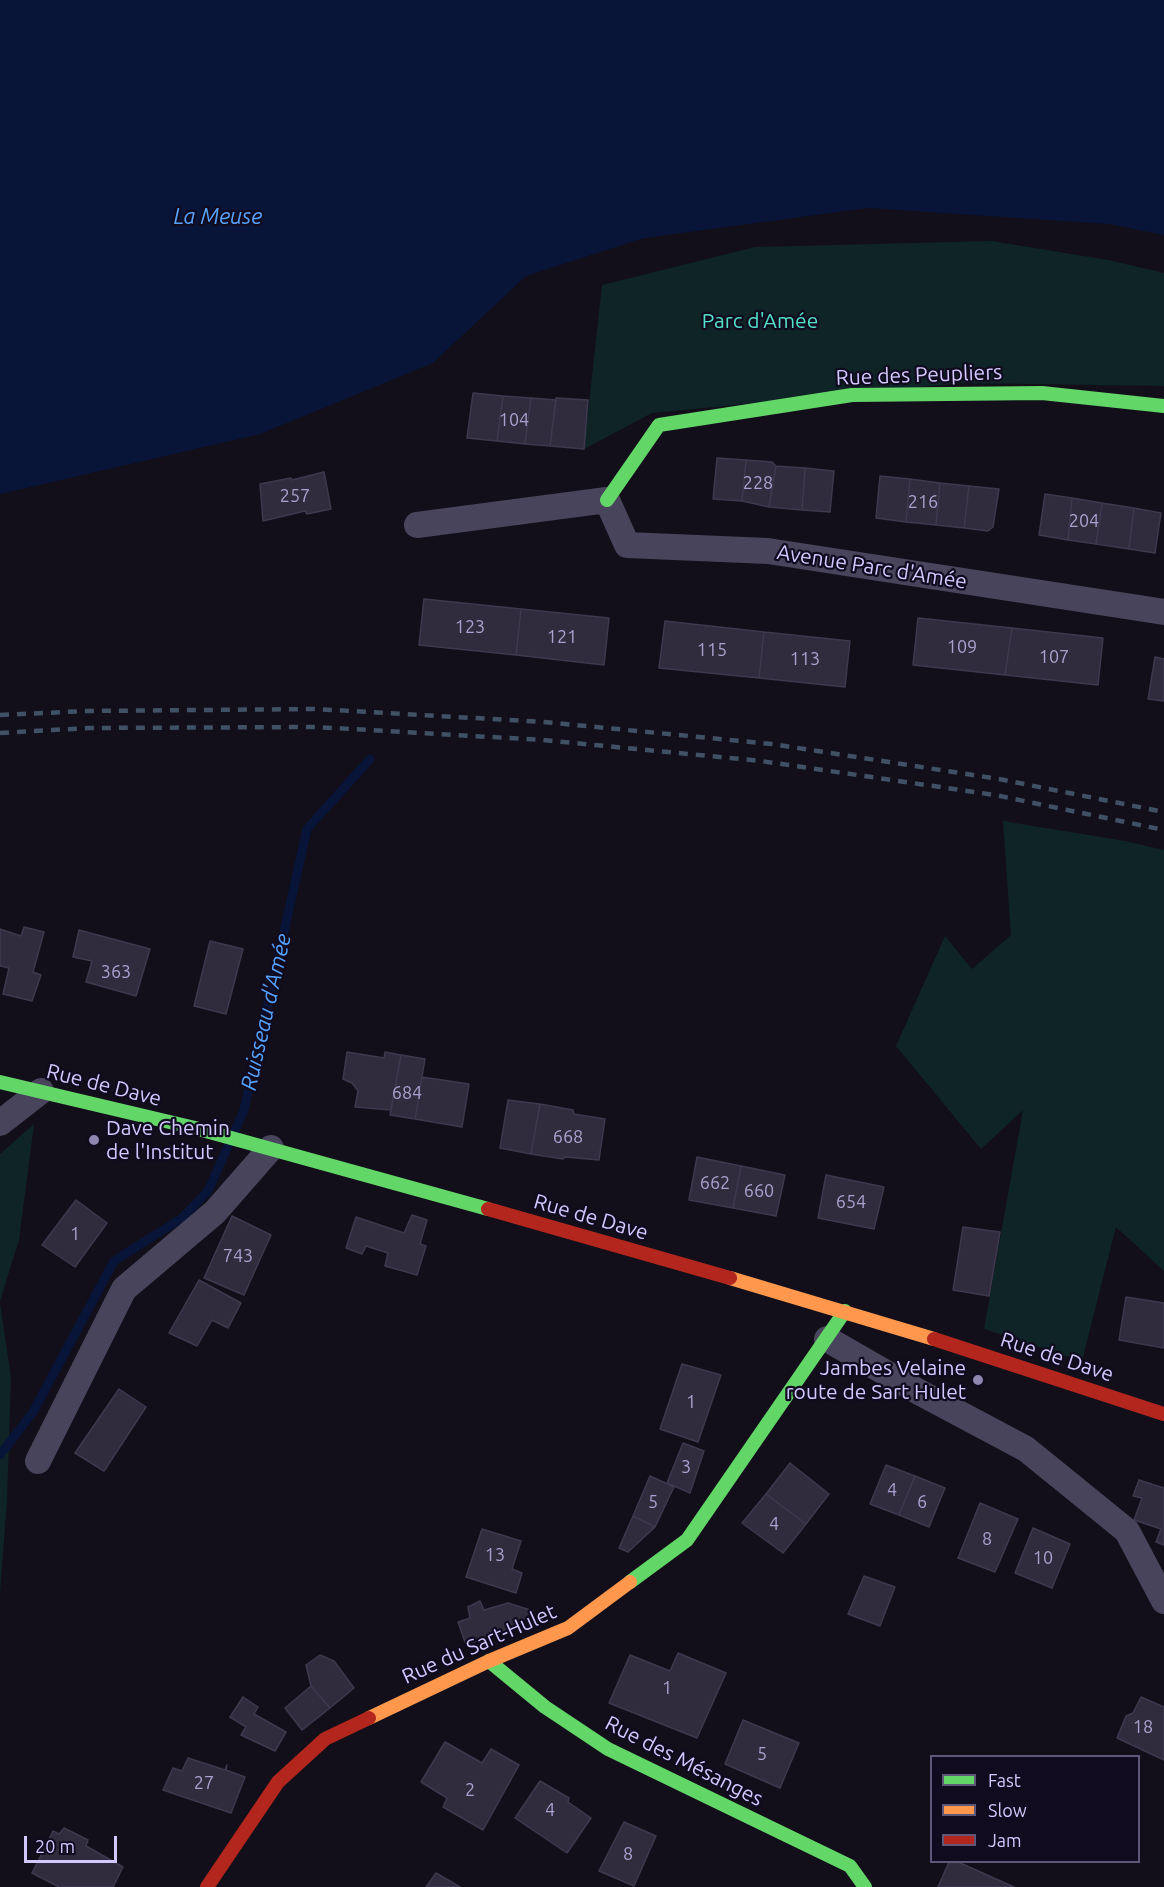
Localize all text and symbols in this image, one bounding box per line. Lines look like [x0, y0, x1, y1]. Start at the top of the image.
water label: La Meuse [174, 204, 262, 230]
park label: Parc d'Amée [702, 308, 818, 334]
street label: Rue des Peupliers [835, 360, 1003, 390]
house number: 104 [499, 409, 529, 431]
house number: 228 [743, 472, 773, 494]
house number: 257 [280, 485, 310, 507]
house number: 216 [908, 491, 938, 513]
house number: 204 [1069, 510, 1099, 532]
street label: Avenue Parc d'Amée [775, 540, 969, 594]
house number: 123 [455, 616, 485, 638]
house number: 121 [547, 626, 577, 648]
house number: 109 [947, 636, 977, 658]
house number: 115 [697, 639, 727, 661]
house number: 107 [1039, 646, 1069, 668]
house number: 113 [790, 648, 820, 670]
water label: Ruisseau d'Amée [235, 931, 297, 1093]
house number: 363 [101, 961, 131, 983]
street label: Rue de Dave [44, 1059, 164, 1111]
house number: 684 [392, 1082, 422, 1104]
place label: Dave Chemin de l'Institut [106, 1115, 230, 1165]
house number: 668 [553, 1126, 583, 1148]
marker: Dave Chemin de l'Institut [87, 1133, 101, 1147]
house number: 662 [700, 1172, 730, 1194]
house number: 660 [744, 1180, 774, 1202]
street label: Rue de Dave [531, 1189, 651, 1245]
house number: 654 [836, 1191, 866, 1213]
house number: 1 [70, 1223, 80, 1245]
house number: 743 [223, 1245, 253, 1267]
street label: Rue de Dave [997, 1327, 1117, 1387]
place label: Jambes Velaine route de Sart Hulet [786, 1355, 966, 1405]
marker: Jambes Velaine route de Sart Hulet [971, 1373, 985, 1387]
house number: 1 [686, 1391, 696, 1413]
house number: 3 [681, 1456, 691, 1478]
house number: 4 [887, 1479, 897, 1501]
house number: 5 [648, 1491, 658, 1513]
house number: 6 [917, 1491, 927, 1513]
house number: 4 [769, 1513, 779, 1535]
house number: 8 [982, 1528, 992, 1550]
house number: 13 [485, 1544, 505, 1566]
house number: 10 [1033, 1547, 1053, 1569]
street label: Rue du Sart-Hulet [398, 1599, 560, 1689]
house number: 1 [662, 1677, 672, 1699]
street label: Rue des Mésanges [601, 1710, 767, 1812]
house number: 18 [1133, 1716, 1153, 1738]
house number: 5 [757, 1743, 767, 1765]
legend [930, 1755, 1140, 1863]
text: Fast [988, 1770, 1021, 1790]
house number: 27 [194, 1772, 214, 1794]
house number: 2 [465, 1779, 475, 1801]
house number: 4 [545, 1799, 555, 1821]
text: Slow [988, 1800, 1027, 1820]
scale bar [27, 1824, 120, 1862]
text: Jam [988, 1830, 1022, 1850]
text: 20 m [35, 1836, 75, 1856]
house number: 8 [623, 1843, 633, 1865]

